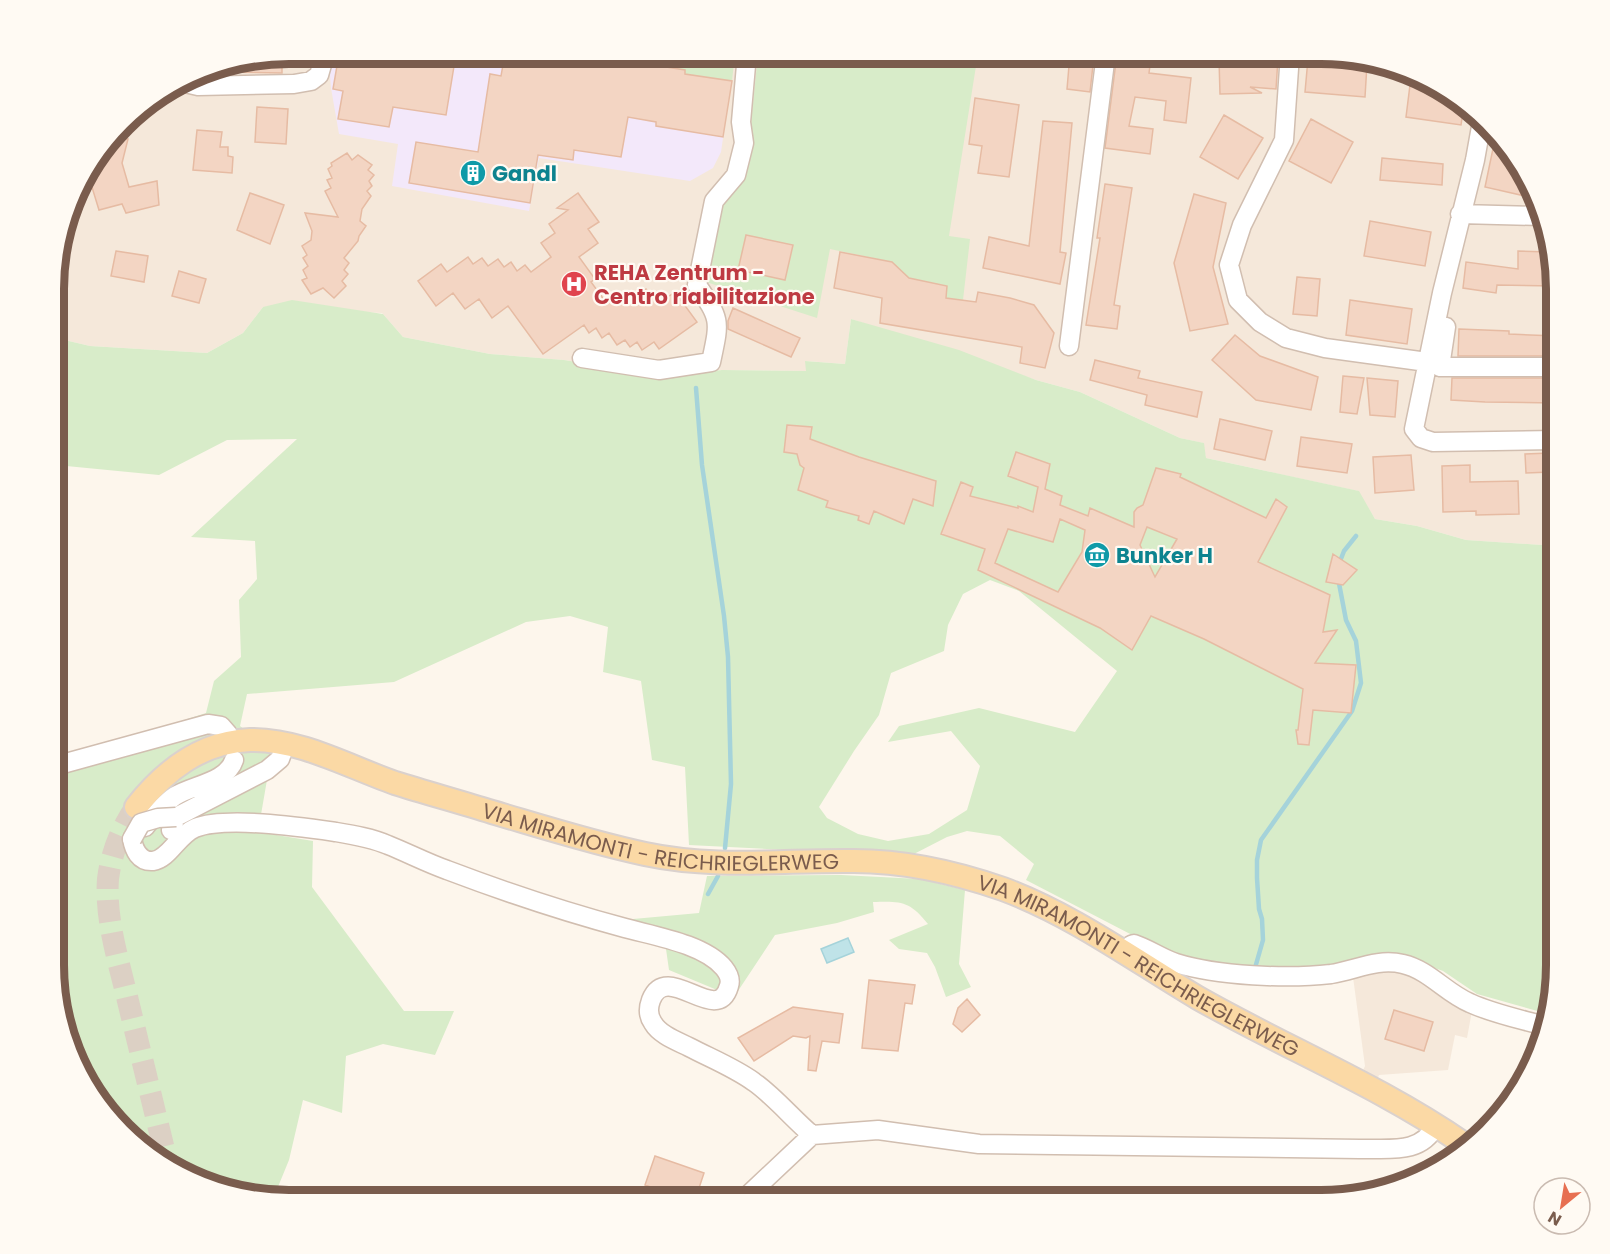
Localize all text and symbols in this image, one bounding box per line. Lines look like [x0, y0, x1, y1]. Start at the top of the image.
building icon: Gandl [458, 158, 488, 188]
place label: Gandl [492, 159, 557, 188]
place label: REHA Zentrum - Centro riabilitazione [594, 258, 815, 311]
hospital icon: REHA Zentrum - Centro riabilitazione [559, 269, 589, 299]
museum icon: Bunker H [1082, 540, 1112, 570]
place label: Bunker H [1116, 541, 1213, 570]
street label: VIA MIRAMONTI - REICHRIEGLERWEG [479, 795, 839, 877]
street label: VIA MIRAMONTI - REICHRIEGLERWEG [974, 867, 1305, 1063]
north arrow [1532, 1176, 1592, 1236]
text: N [1544, 1206, 1566, 1232]

